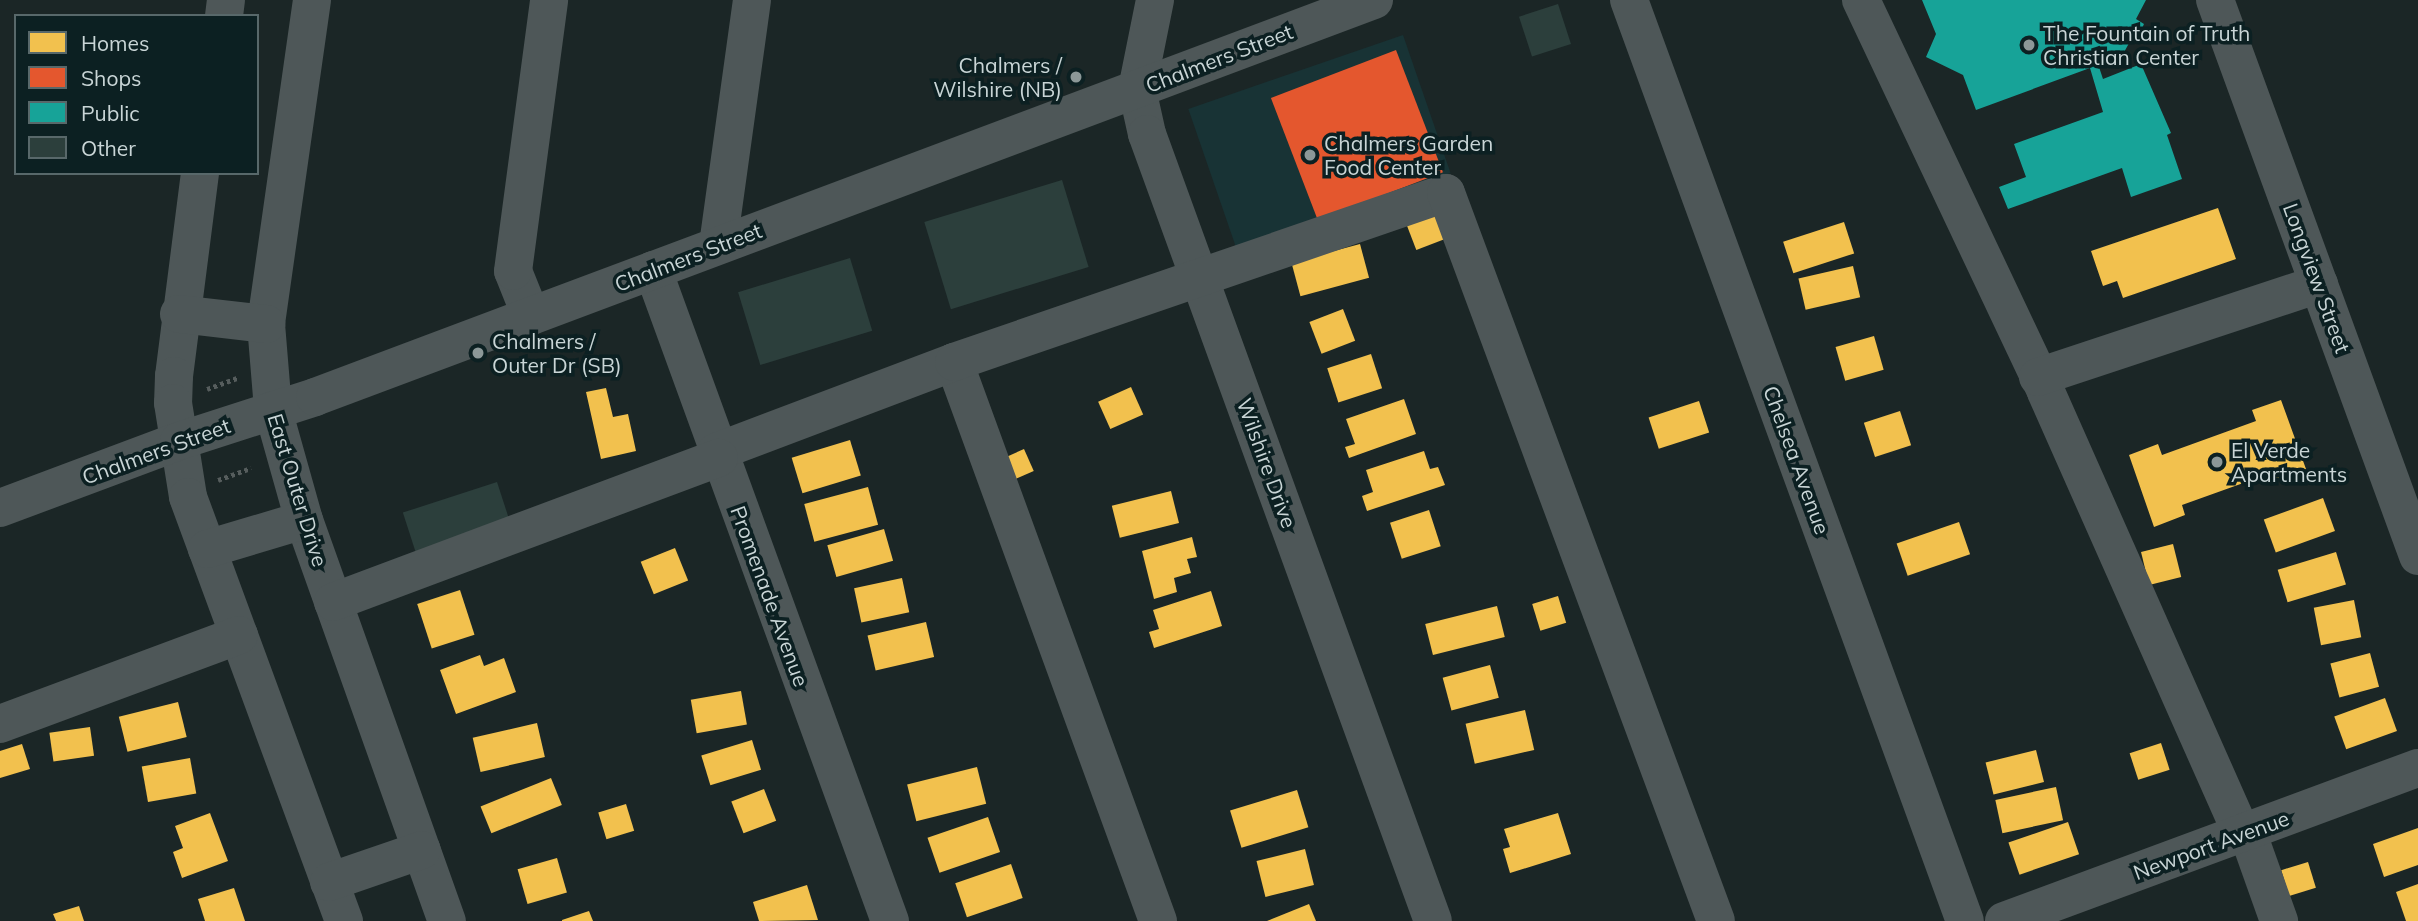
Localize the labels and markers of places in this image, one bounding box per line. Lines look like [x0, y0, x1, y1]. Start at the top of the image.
place label: The Fountain of Truth Christian Center [2043, 20, 2250, 70]
marker: The Fountain of Truth Christian Center [2021, 37, 2037, 53]
place label: Chalmers / Wilshire (NB) [933, 52, 1062, 102]
marker: Chalmers / Wilshire (NB) [1068, 69, 1084, 85]
place label: Chalmers Garden Food Center [1324, 130, 1493, 180]
marker: Chalmers Garden Food Center [1302, 147, 1318, 163]
place label: Chalmers / Outer Dr (SB) [492, 328, 622, 378]
marker: Chalmers / Outer Dr (SB) [470, 345, 486, 361]
place label: El Verde Apartments [2231, 437, 2347, 487]
marker: El Verde Apartments [2209, 454, 2225, 470]

